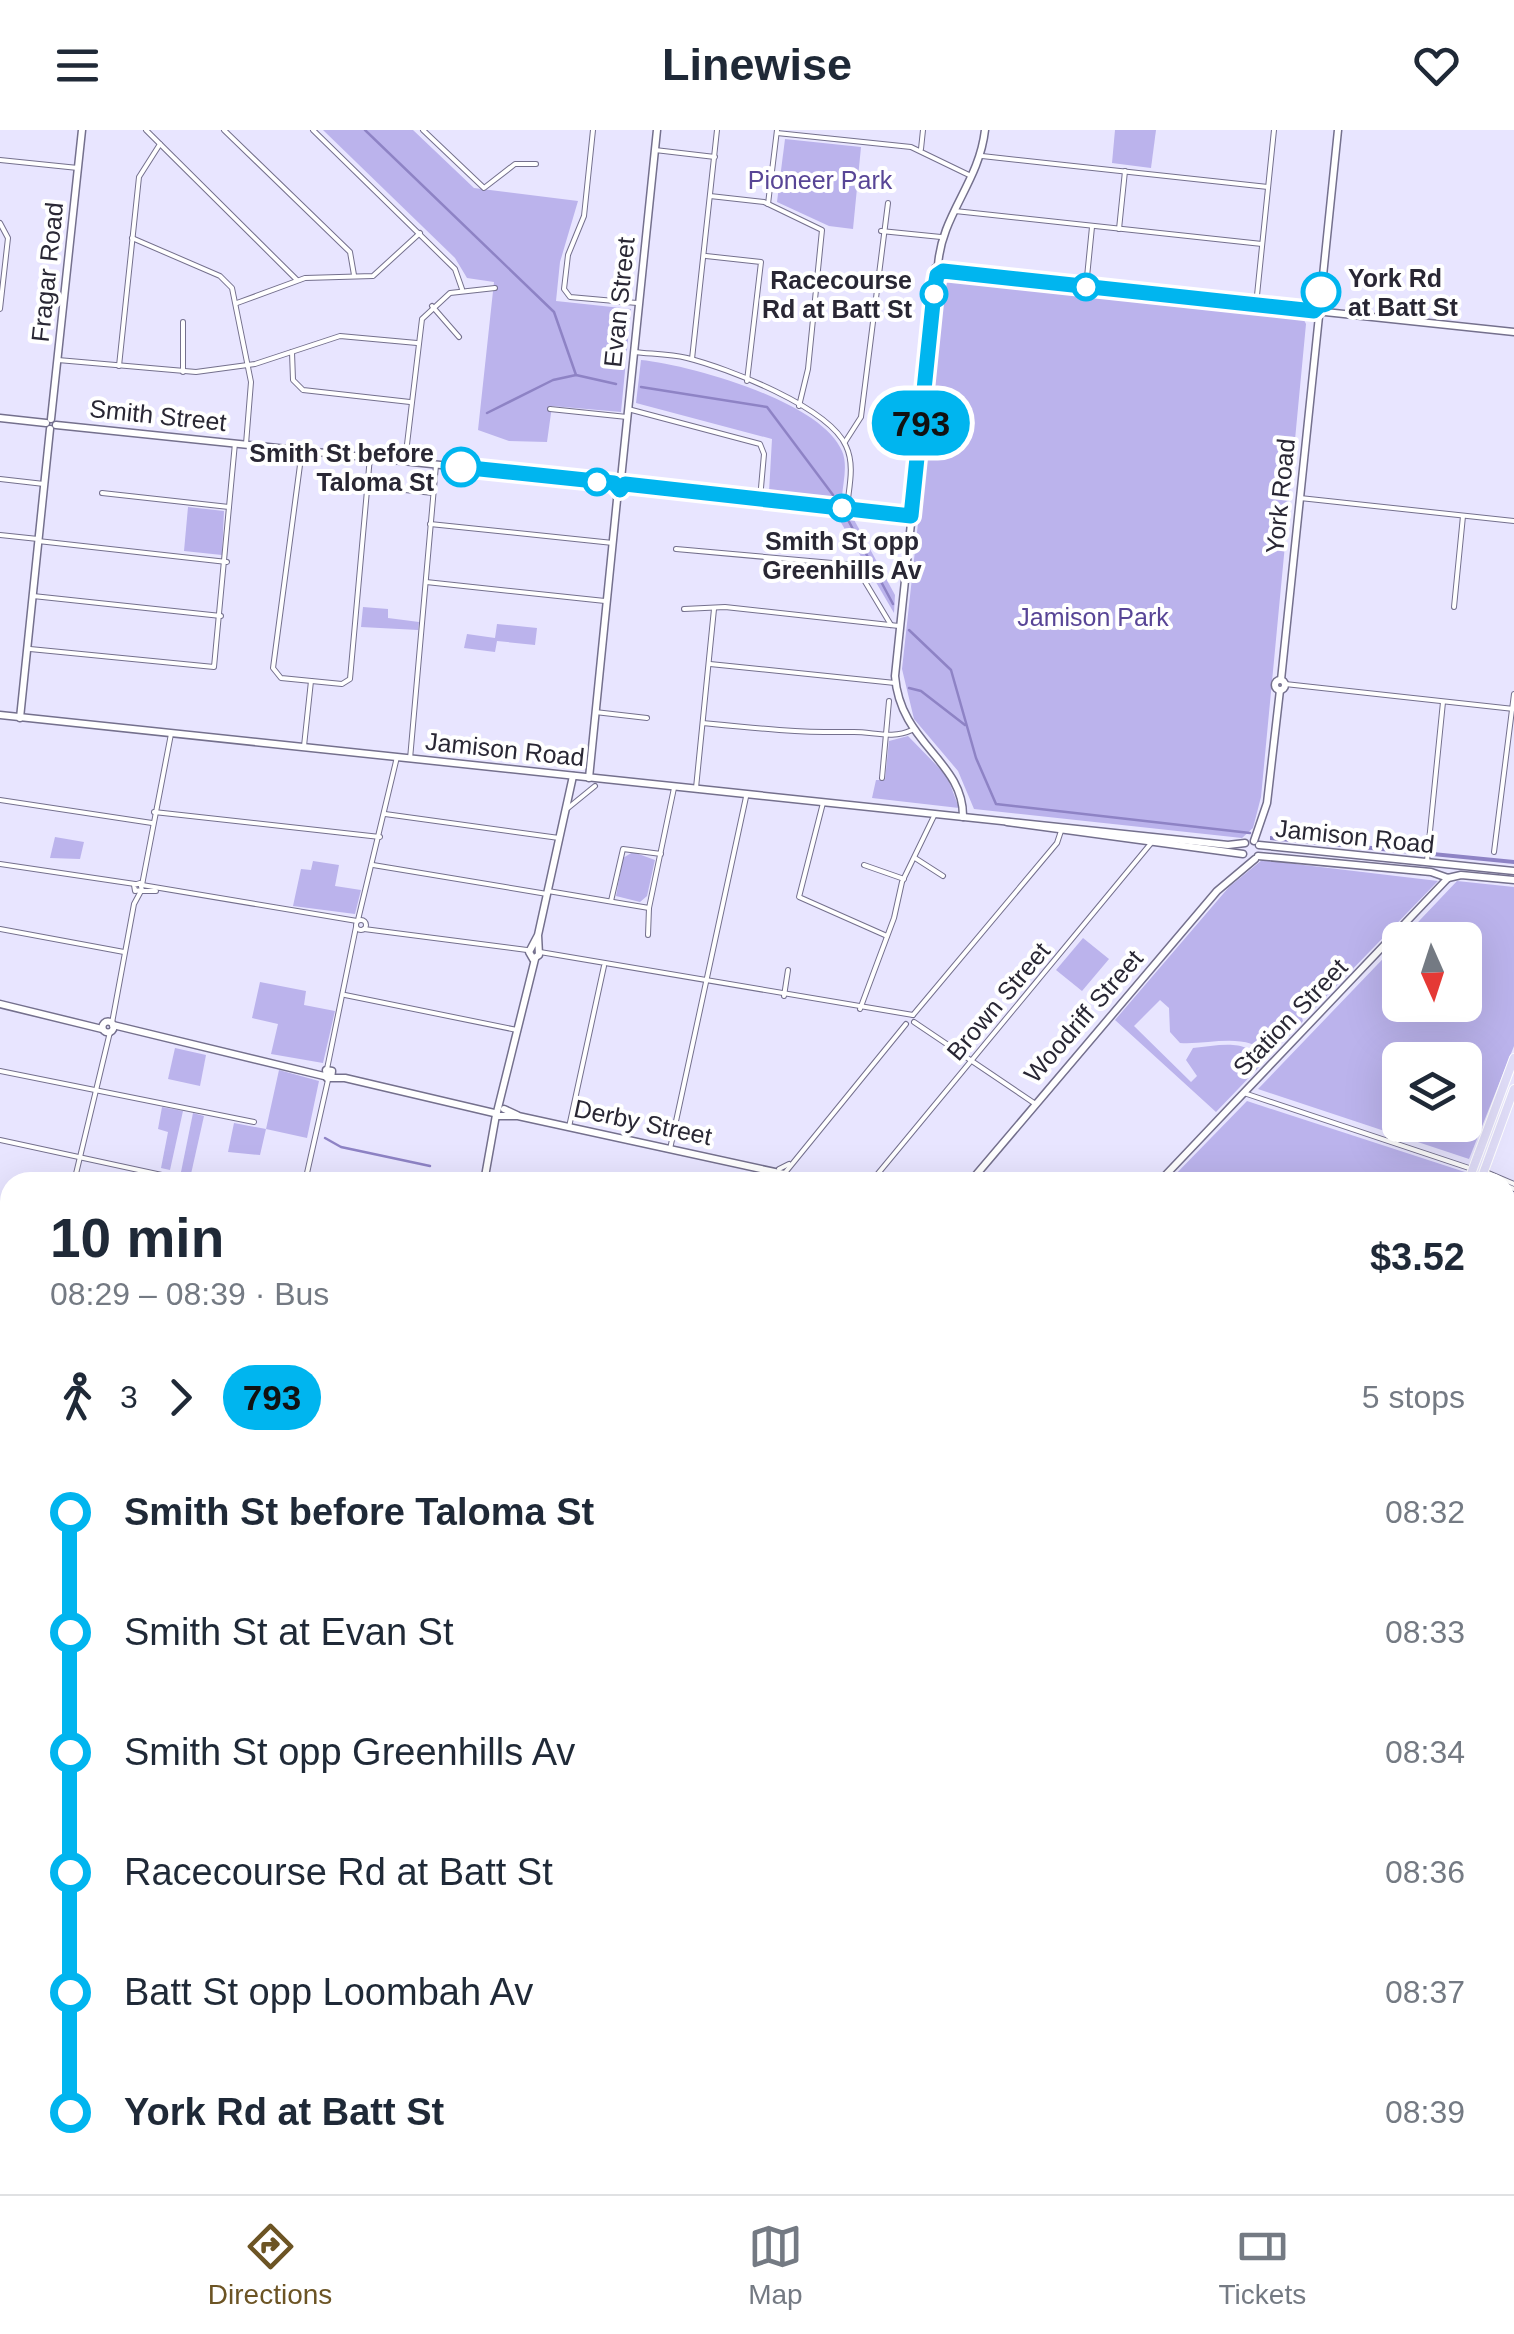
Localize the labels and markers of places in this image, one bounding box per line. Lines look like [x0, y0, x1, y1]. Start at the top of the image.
place label: York Rd at Batt St [1348, 264, 1458, 321]
place label: Racecourse Rd at Batt St [762, 266, 913, 323]
marker: York Rd at Batt St [1302, 273, 1340, 311]
unlabelled marker [1073, 274, 1099, 300]
marker: Racecourse Rd at Batt St [921, 281, 947, 307]
place label: Smith St before Taloma St [249, 439, 435, 496]
marker: Smith St before Taloma St [442, 448, 480, 486]
unlabelled marker [584, 469, 610, 495]
marker: Smith St opp Greenhills Av [829, 495, 855, 521]
place label: Smith St opp Greenhills Av [762, 527, 922, 584]

